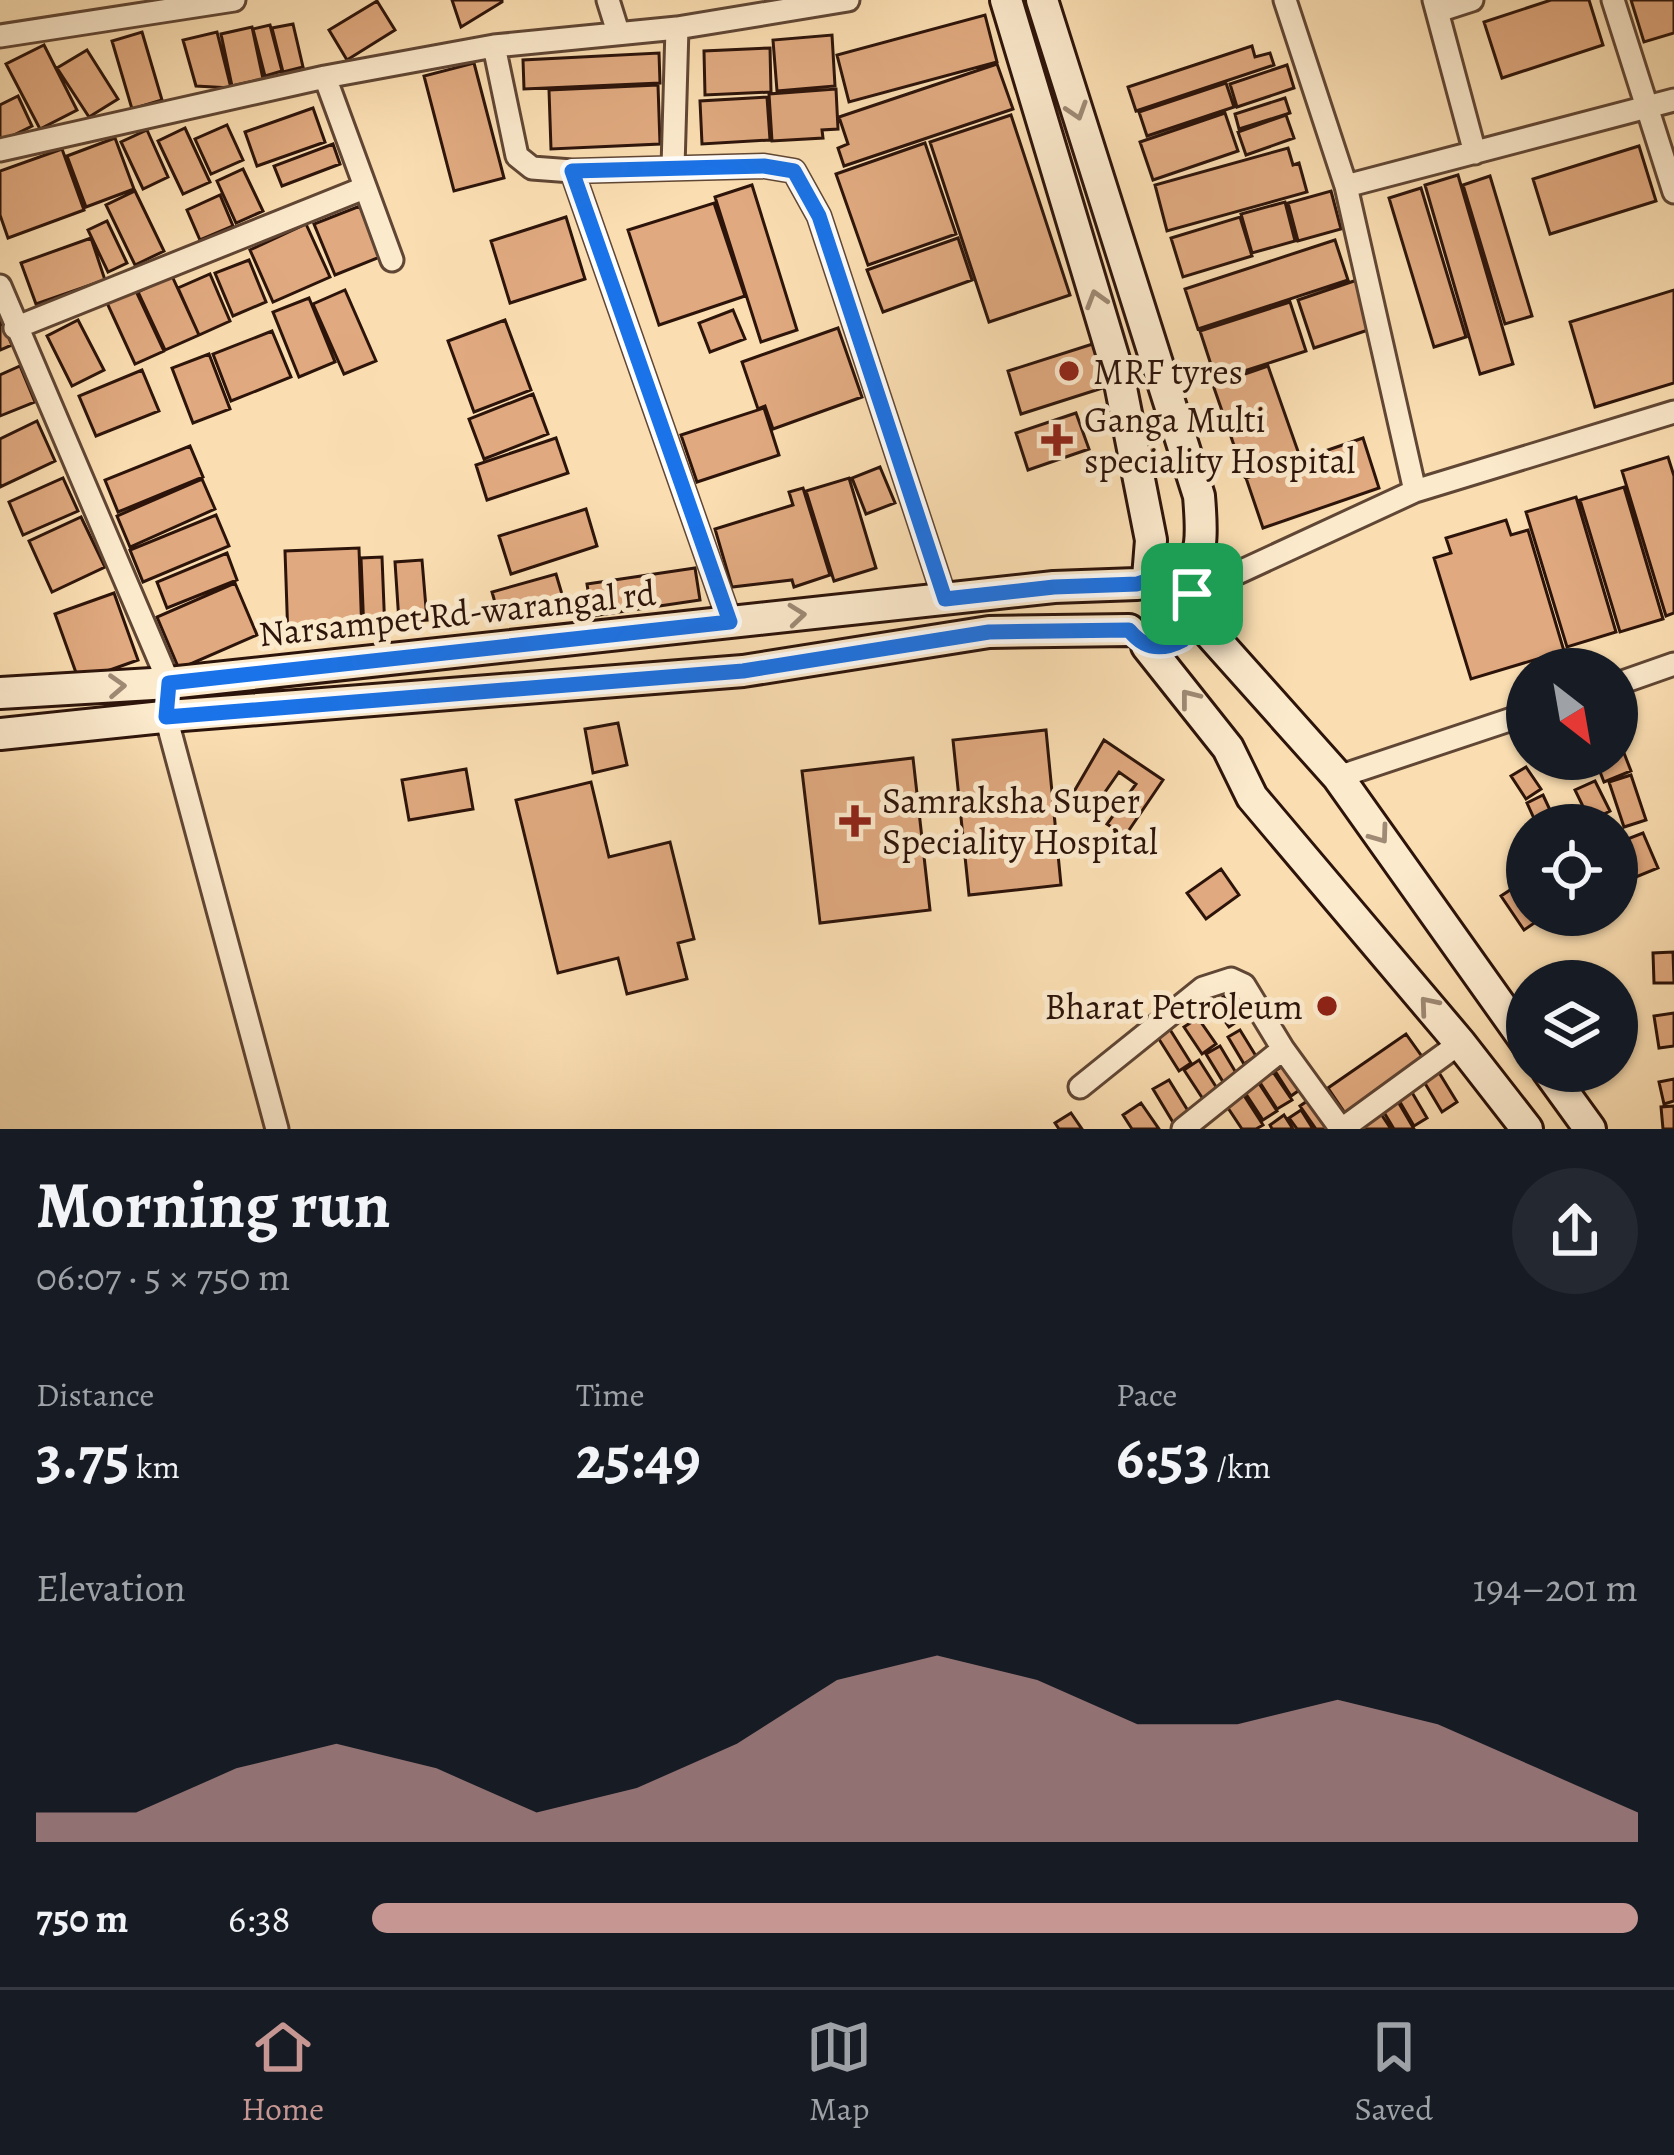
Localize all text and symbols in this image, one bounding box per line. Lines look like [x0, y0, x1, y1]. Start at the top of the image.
one-way arrow [1063, 100, 1088, 121]
one-way arrow [1085, 290, 1110, 311]
place label: MRF tyres [1093, 347, 1243, 396]
marker: MRF tyres [1056, 358, 1082, 384]
place label: Ganga Multi speciality Hospital [1084, 395, 1355, 485]
marker: Ganga Multi speciality Hospital [1041, 424, 1073, 456]
pin [1141, 543, 1243, 645]
icon: arrive [1159, 561, 1225, 627]
street label: Narsampet Rd-warangal rd [256, 568, 659, 658]
one-way arrow [788, 603, 807, 628]
north arrow [1506, 648, 1638, 780]
map controls [1506, 648, 1638, 1092]
one-way arrow [108, 674, 127, 700]
one-way arrow [1182, 690, 1203, 712]
place label: Samraksha Super Speciality Hospital [882, 776, 1158, 866]
button: locate [1506, 804, 1638, 936]
marker: Samraksha Super Speciality Hospital [839, 805, 871, 837]
one-way arrow [1366, 822, 1388, 844]
button: layers [1506, 960, 1638, 1092]
place label: Bharat Petroleum [1044, 982, 1303, 1031]
marker: Bharat Petroleum [1314, 993, 1340, 1019]
one-way arrow [1420, 997, 1442, 1019]
text: Morning run [36, 1160, 391, 1250]
button: share [1512, 1168, 1638, 1294]
text: 06:07 · 5 × 750 m [36, 1250, 290, 1303]
text: Distance [36, 1372, 154, 1417]
text: Time [576, 1372, 645, 1417]
text: Pace [1116, 1372, 1177, 1417]
text: 3.75 [36, 1417, 130, 1499]
text: 25:49 [576, 1417, 701, 1499]
text: 6:53 [1116, 1417, 1210, 1499]
text: km [130, 1444, 180, 1489]
text: /km [1210, 1444, 1271, 1489]
text: Elevation [36, 1561, 186, 1614]
text: 194–201 m [1473, 1561, 1638, 1614]
text: 750 m [36, 1892, 128, 1945]
text: 6:38 [228, 1892, 290, 1945]
tab: Home [241, 2014, 324, 2131]
tab: Map [806, 2014, 872, 2131]
tab: Saved [1355, 2014, 1433, 2131]

